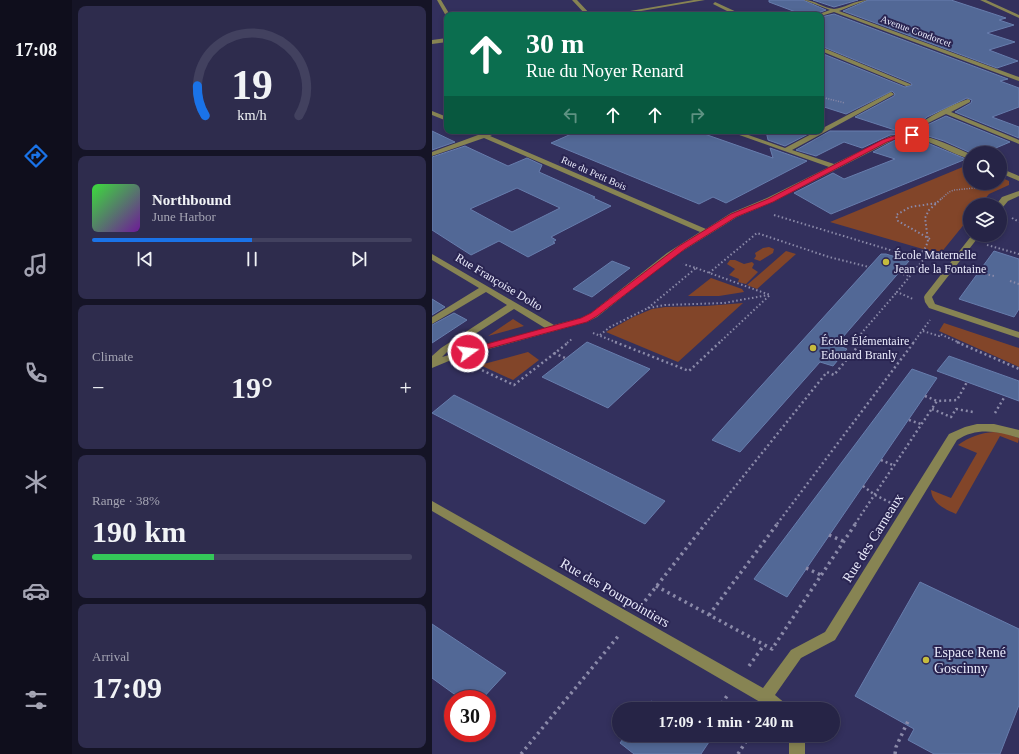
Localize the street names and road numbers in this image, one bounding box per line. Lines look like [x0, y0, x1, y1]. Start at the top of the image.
street label: Avenue Condorcet [879, 13, 953, 49]
street label: Rue du Petit Bois [560, 154, 628, 192]
street label: Rue Françoise Dolto [453, 250, 545, 314]
street label: Rue des Carneaux [840, 491, 906, 585]
street label: Rue des Pourpointiers [558, 556, 672, 630]

